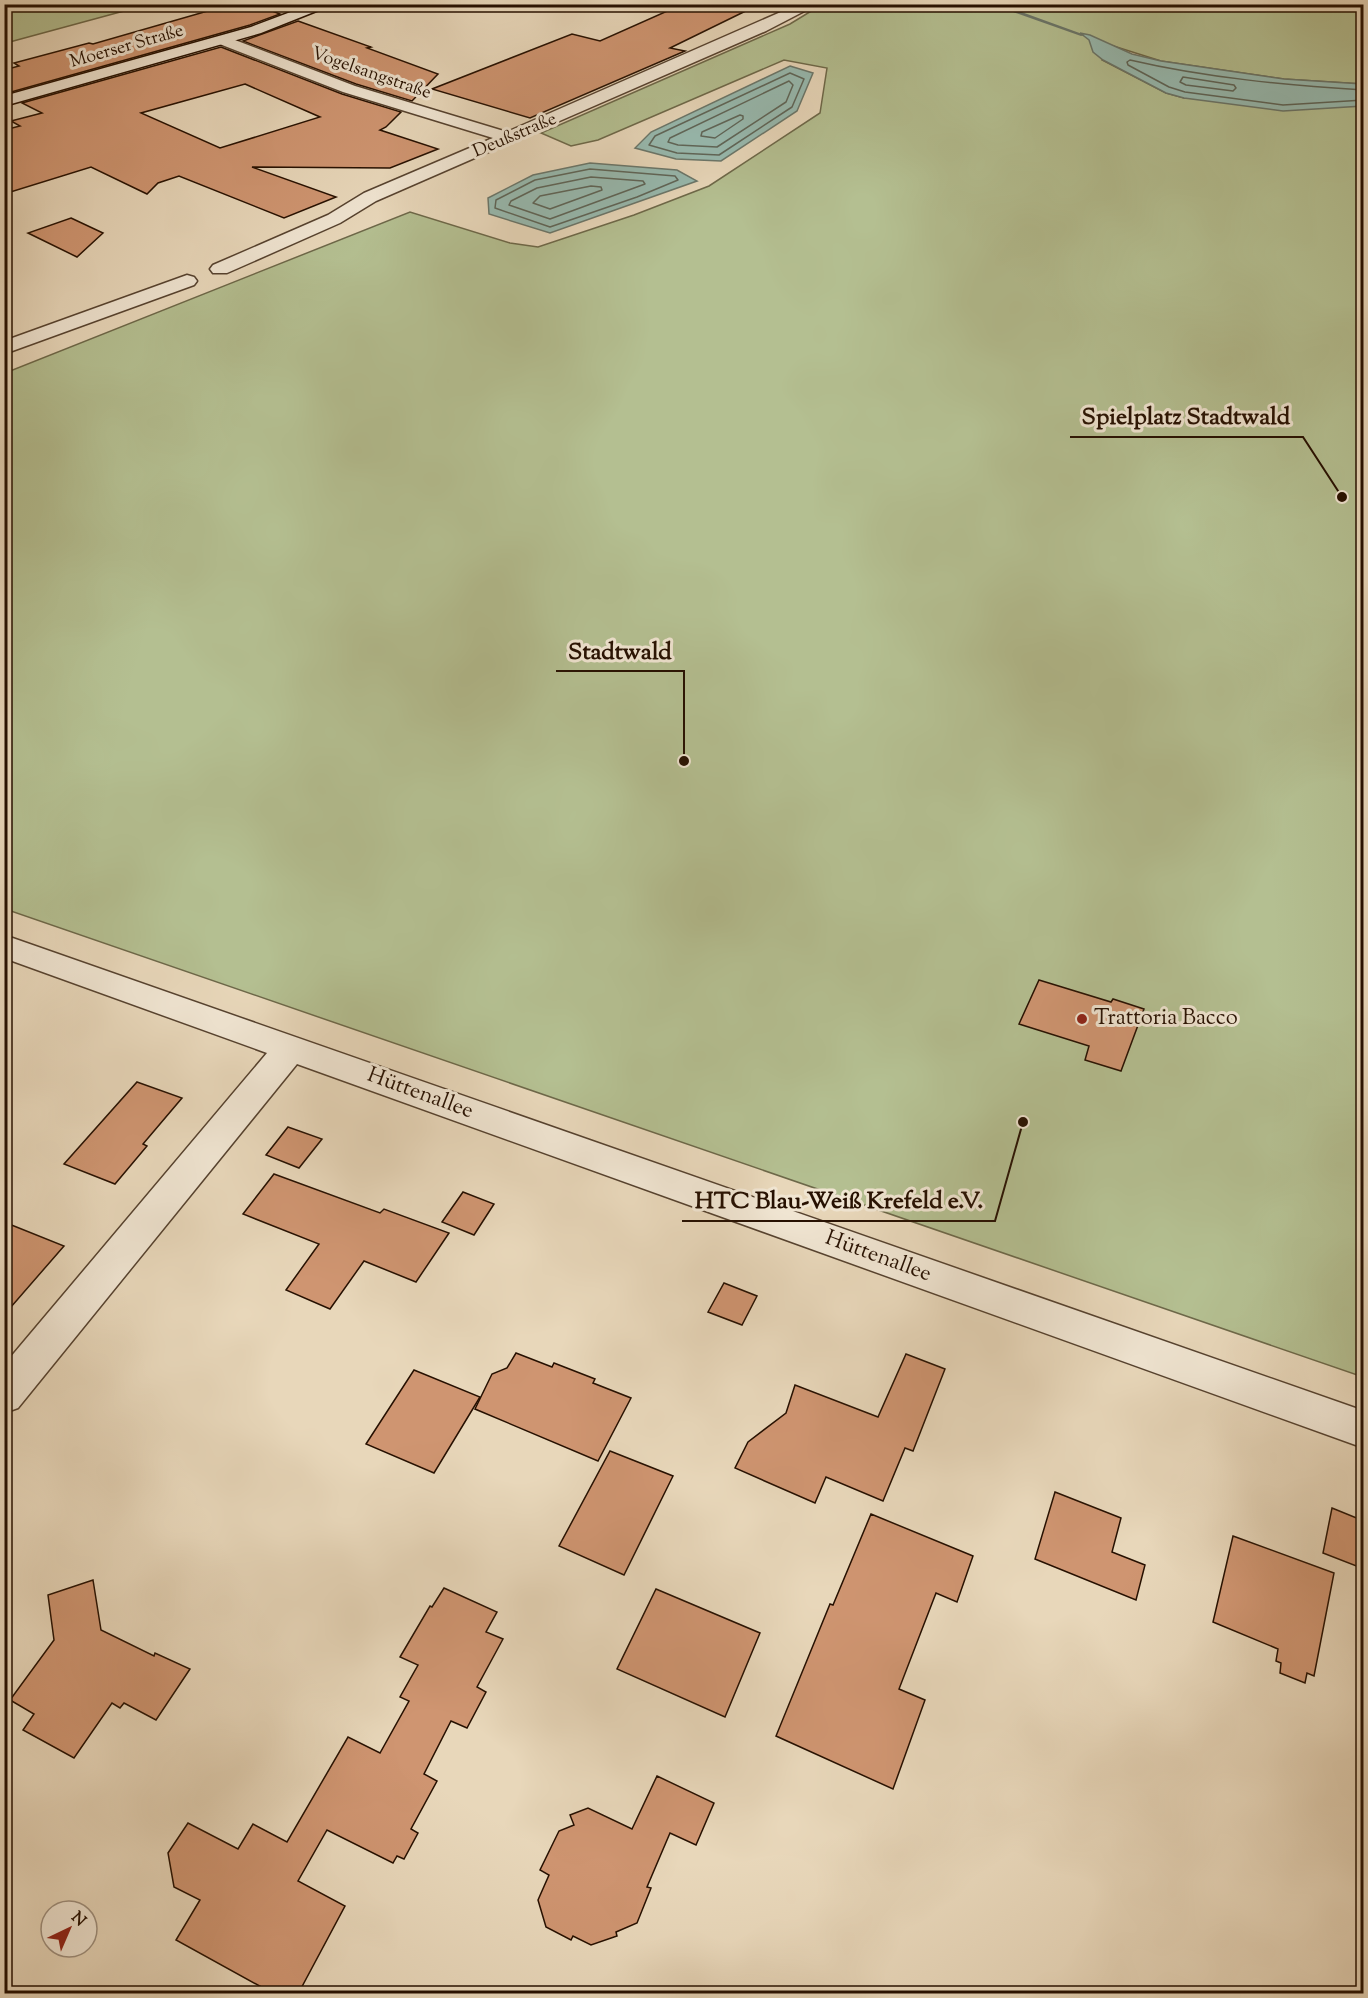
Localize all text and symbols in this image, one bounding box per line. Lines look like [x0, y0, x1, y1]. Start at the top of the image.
street label: Moerser Straße [67, 18, 187, 76]
street label: Vogelsangstraße [307, 41, 435, 107]
street label: Deußstraße [469, 107, 561, 165]
callout: Spielplatz Stadtwald [1070, 395, 1303, 437]
text: Spielplatz Stadtwald [1082, 401, 1291, 435]
callout: Stadtwald [556, 629, 684, 671]
text: Stadtwald [568, 636, 672, 670]
place label: Trattoria Bacco [1094, 1003, 1238, 1035]
marker: Trattoria Bacco [1075, 1012, 1089, 1026]
street label: Hüttenallee [362, 1060, 478, 1128]
callout: HTC Blau-Weiß Krefeld e.V. [682, 1179, 995, 1221]
text: HTC Blau-Weiß Krefeld e.V. [695, 1185, 983, 1219]
street label: Hüttenallee [820, 1223, 936, 1291]
north arrow [39, 1899, 99, 1959]
text: N [65, 1907, 90, 1933]

